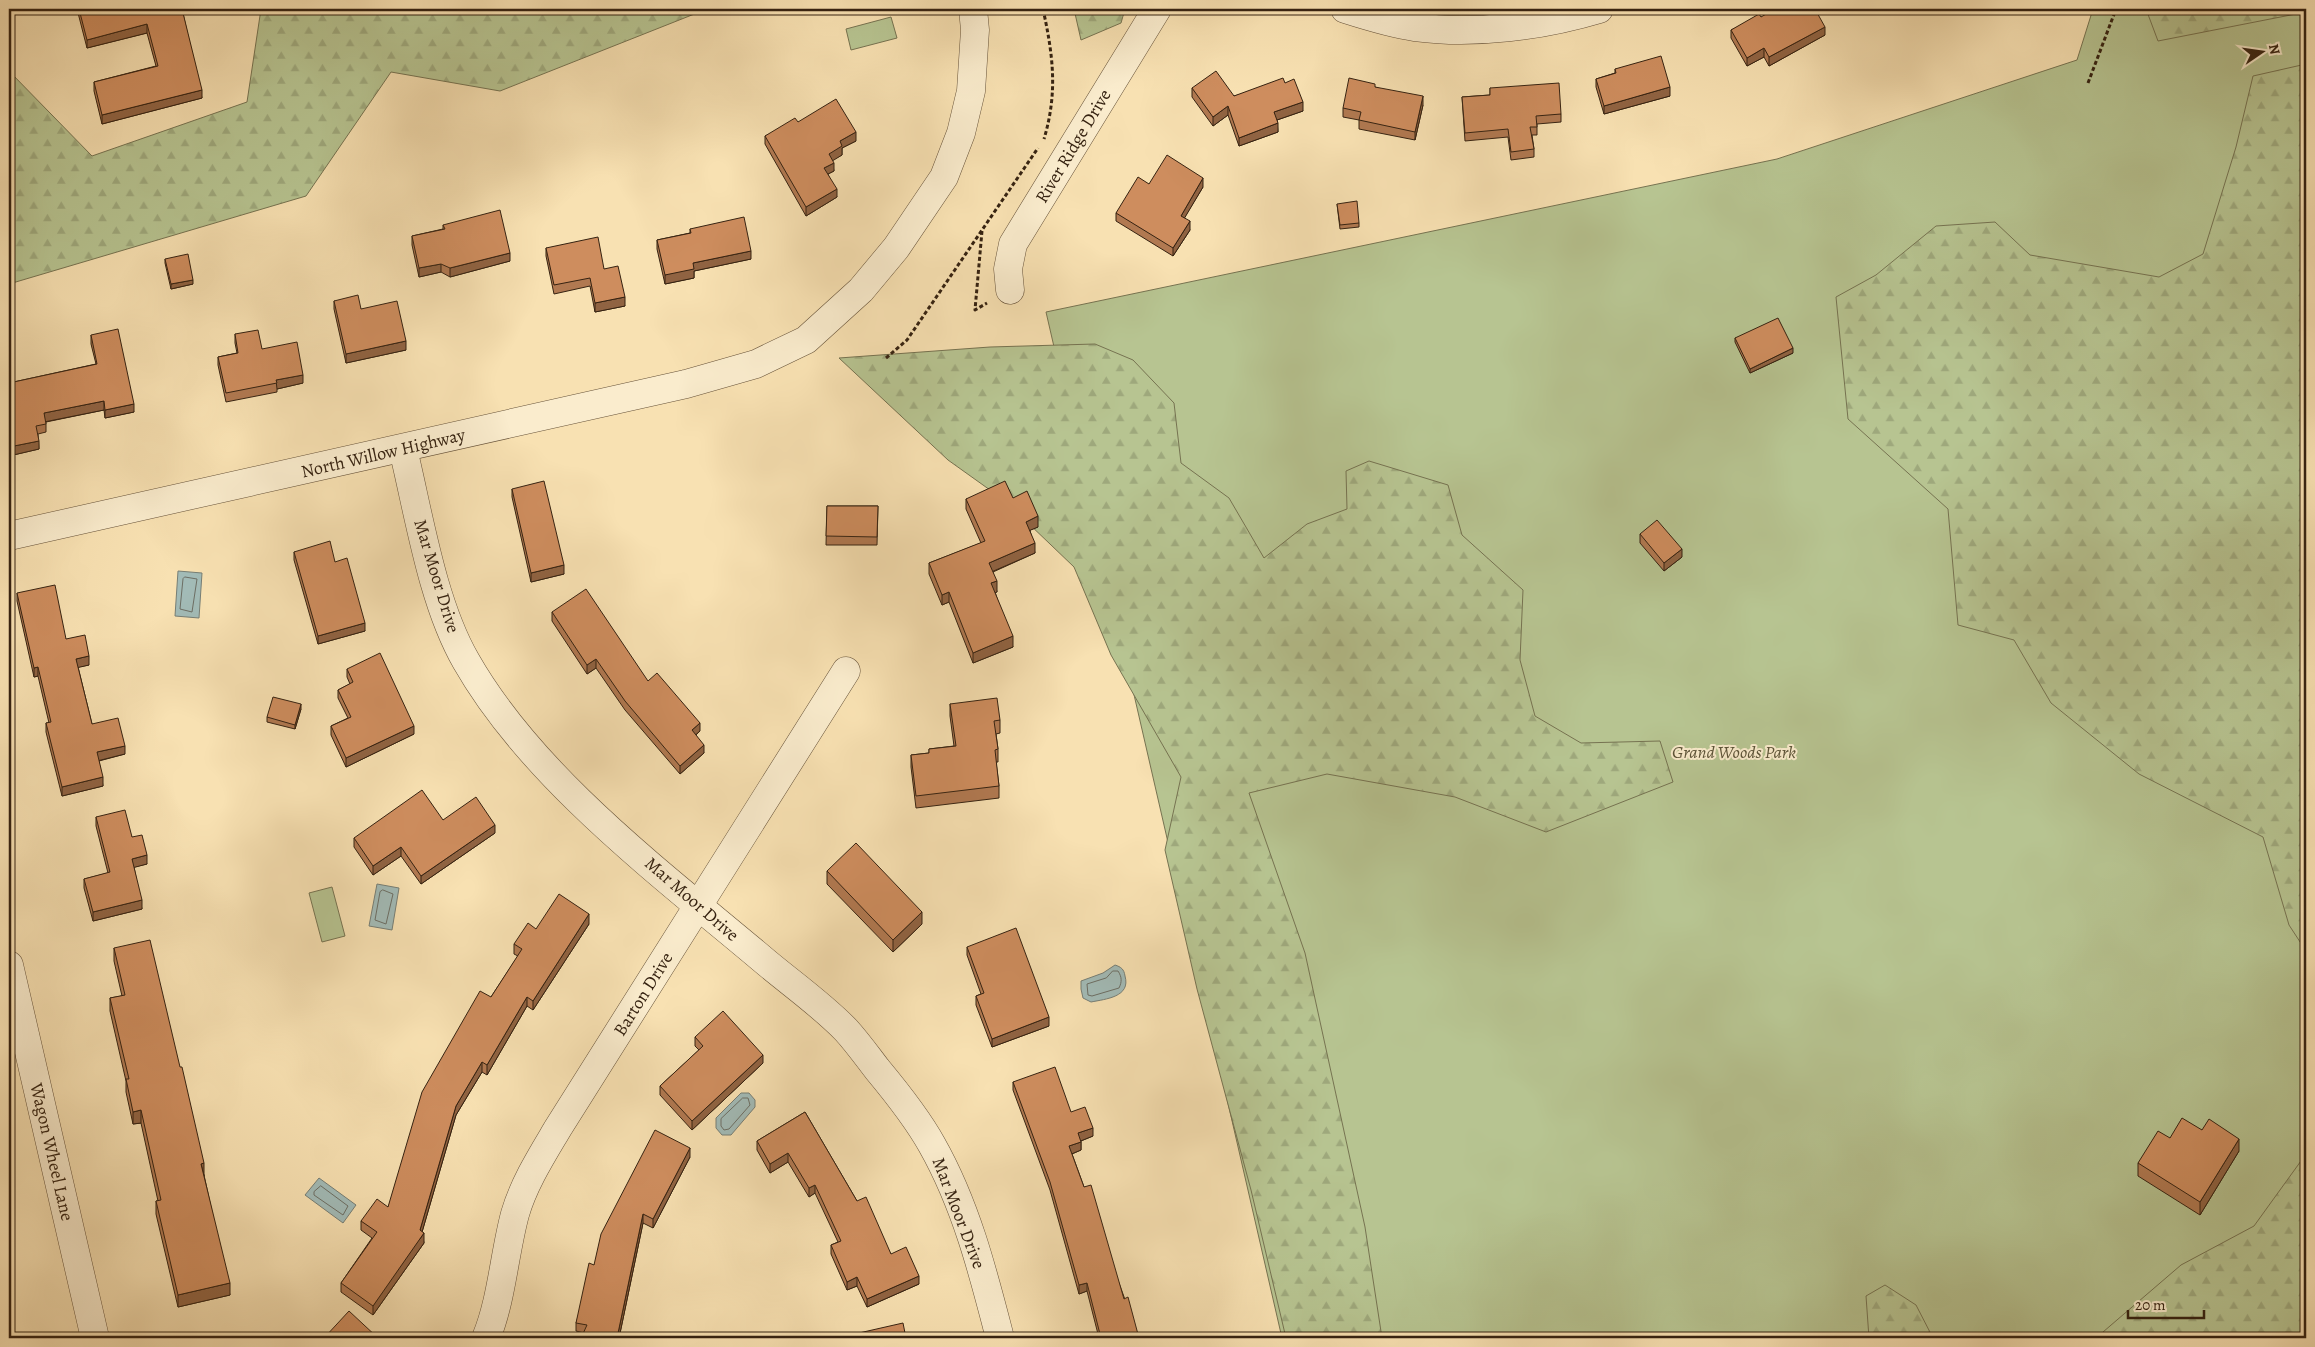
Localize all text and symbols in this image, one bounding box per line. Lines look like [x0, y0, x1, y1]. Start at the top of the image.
north arrow [2238, 28, 2288, 78]
text: N [2264, 42, 2285, 56]
street label: River Ridge Drive [1030, 85, 1116, 207]
street label: North Willow Highway [299, 422, 468, 484]
street label: Mar Moor Drive [408, 516, 466, 636]
park label: Grand Woods Park [1672, 740, 1796, 764]
street label: Mar Moor Drive [640, 851, 744, 947]
street label: Barton Drive [608, 947, 678, 1041]
street label: Wagon Wheel Lane [24, 1080, 80, 1223]
street label: Mar Moor Drive [927, 1154, 991, 1272]
scale bar [2128, 1287, 2204, 1319]
text: 20 m [2135, 1295, 2166, 1315]

